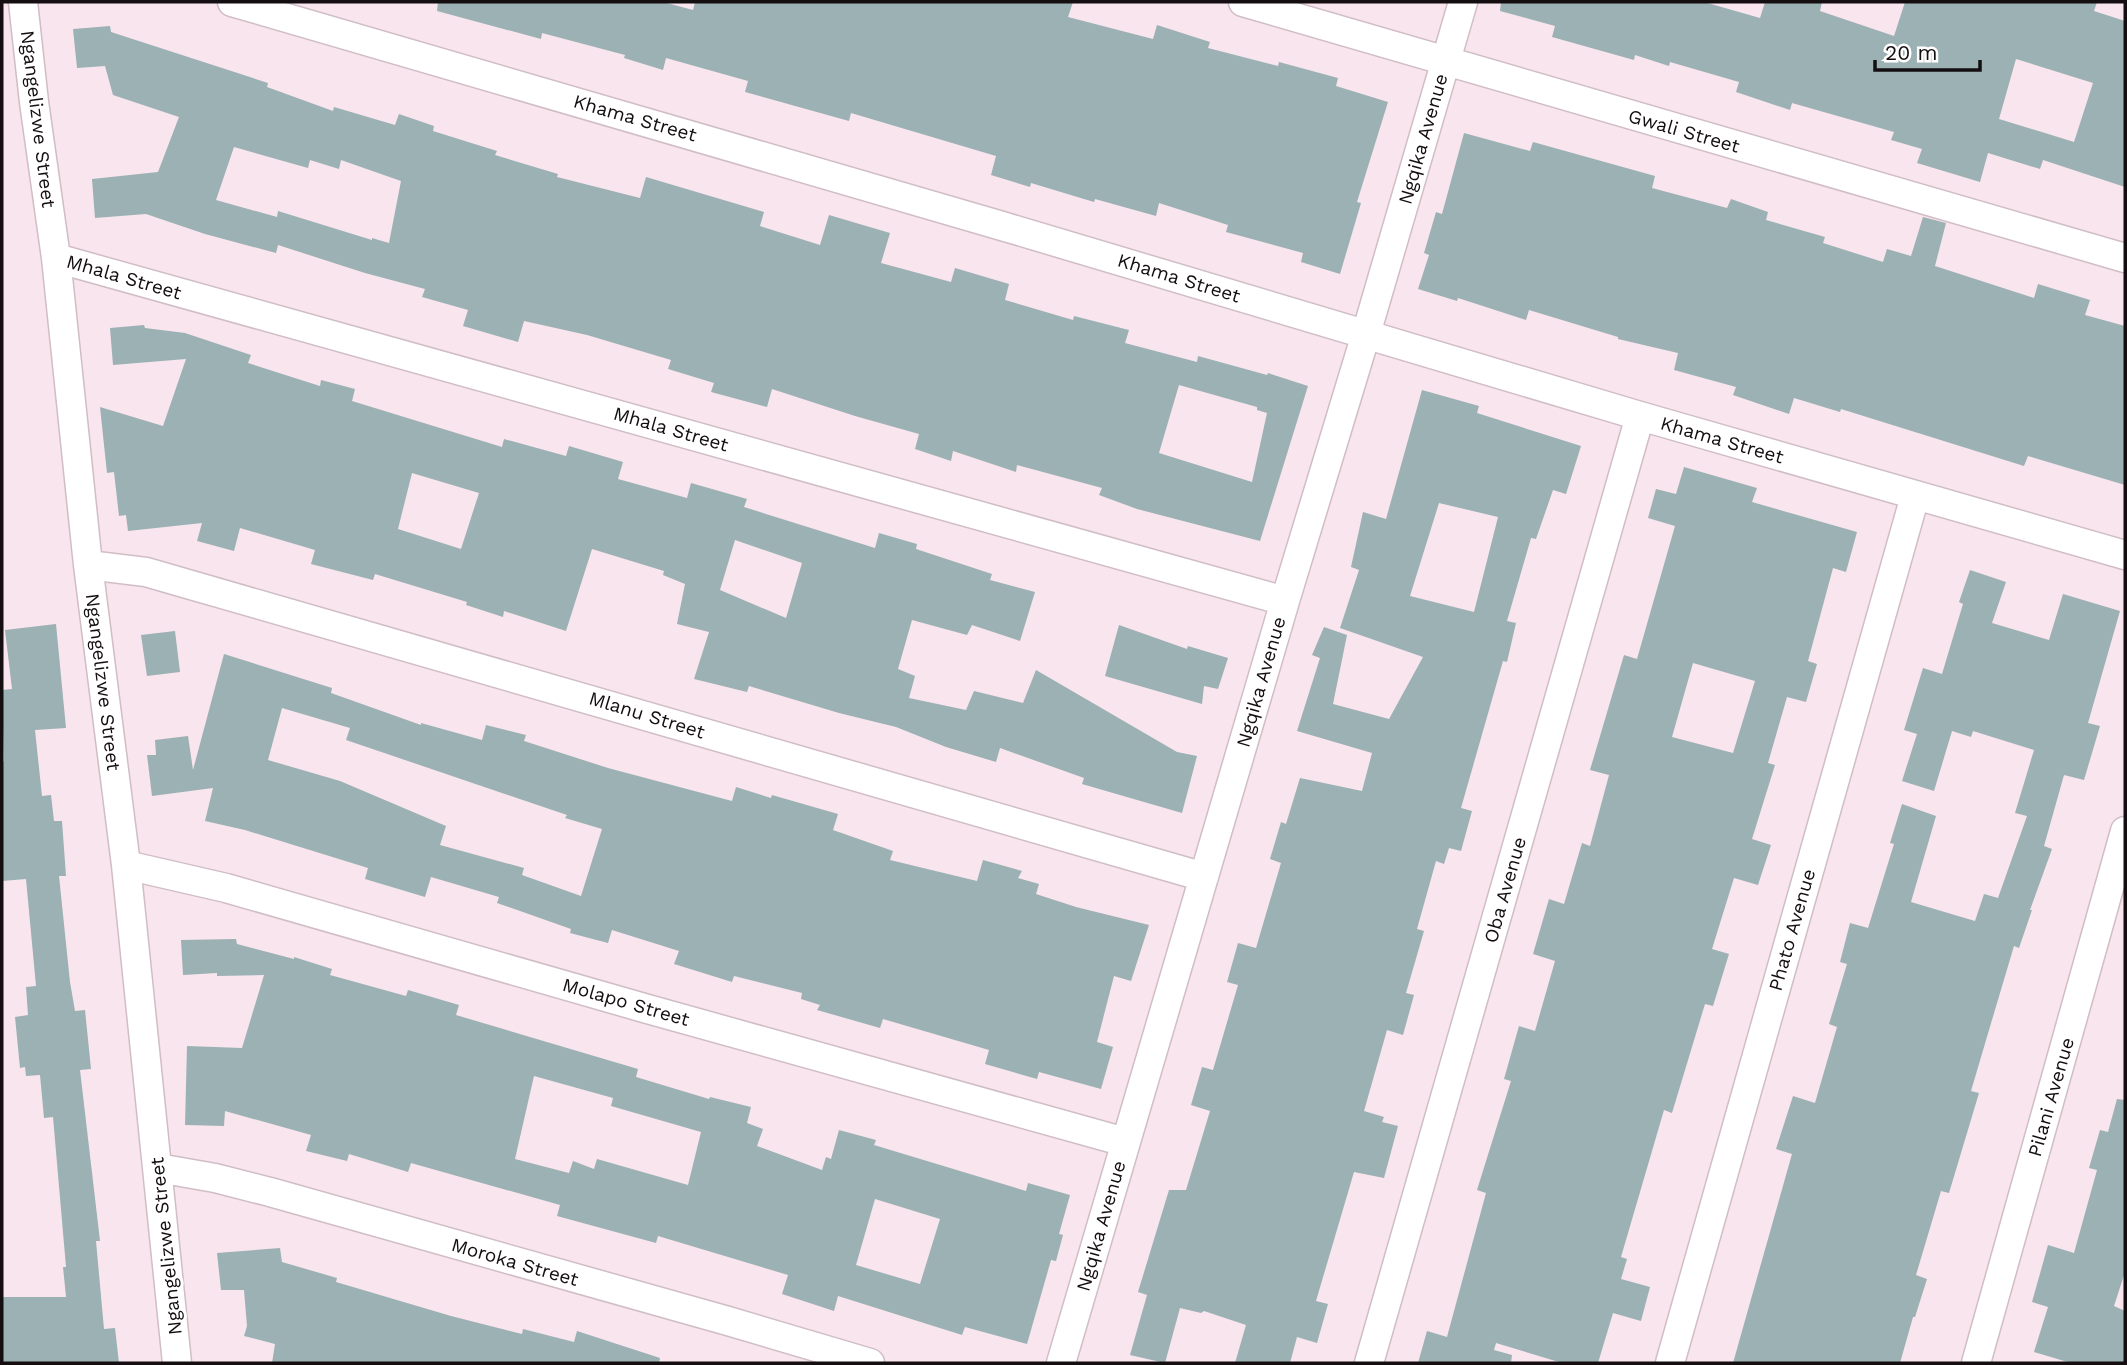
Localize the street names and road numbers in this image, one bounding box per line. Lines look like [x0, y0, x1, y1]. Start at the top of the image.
street label: Ngangelizwe Street [16, 29, 60, 209]
street label: Ngqika Avenue [1393, 71, 1453, 207]
street label: Khama Street [571, 89, 699, 147]
street label: Gwali Street [1626, 104, 1742, 158]
street label: Khama Street [1115, 248, 1243, 308]
street label: Mhala Street [64, 250, 184, 304]
street label: Mhala Street [611, 402, 731, 456]
street label: Khama Street [1658, 411, 1786, 469]
street label: Ngangelizwe Street [81, 592, 125, 772]
street label: Ngqika Avenue [1231, 614, 1291, 750]
street label: Mlanu Street [586, 686, 708, 744]
street label: Oba Avenue [1479, 834, 1531, 946]
street label: Phato Avenue [1764, 866, 1820, 994]
street label: Molapo Street [560, 973, 692, 1031]
street label: Pilani Avenue [2023, 1035, 2079, 1159]
street label: Ngangelizwe Street [145, 1156, 187, 1336]
street label: Ngqika Avenue [1071, 1158, 1131, 1294]
street label: Moroka Street [449, 1233, 581, 1291]

